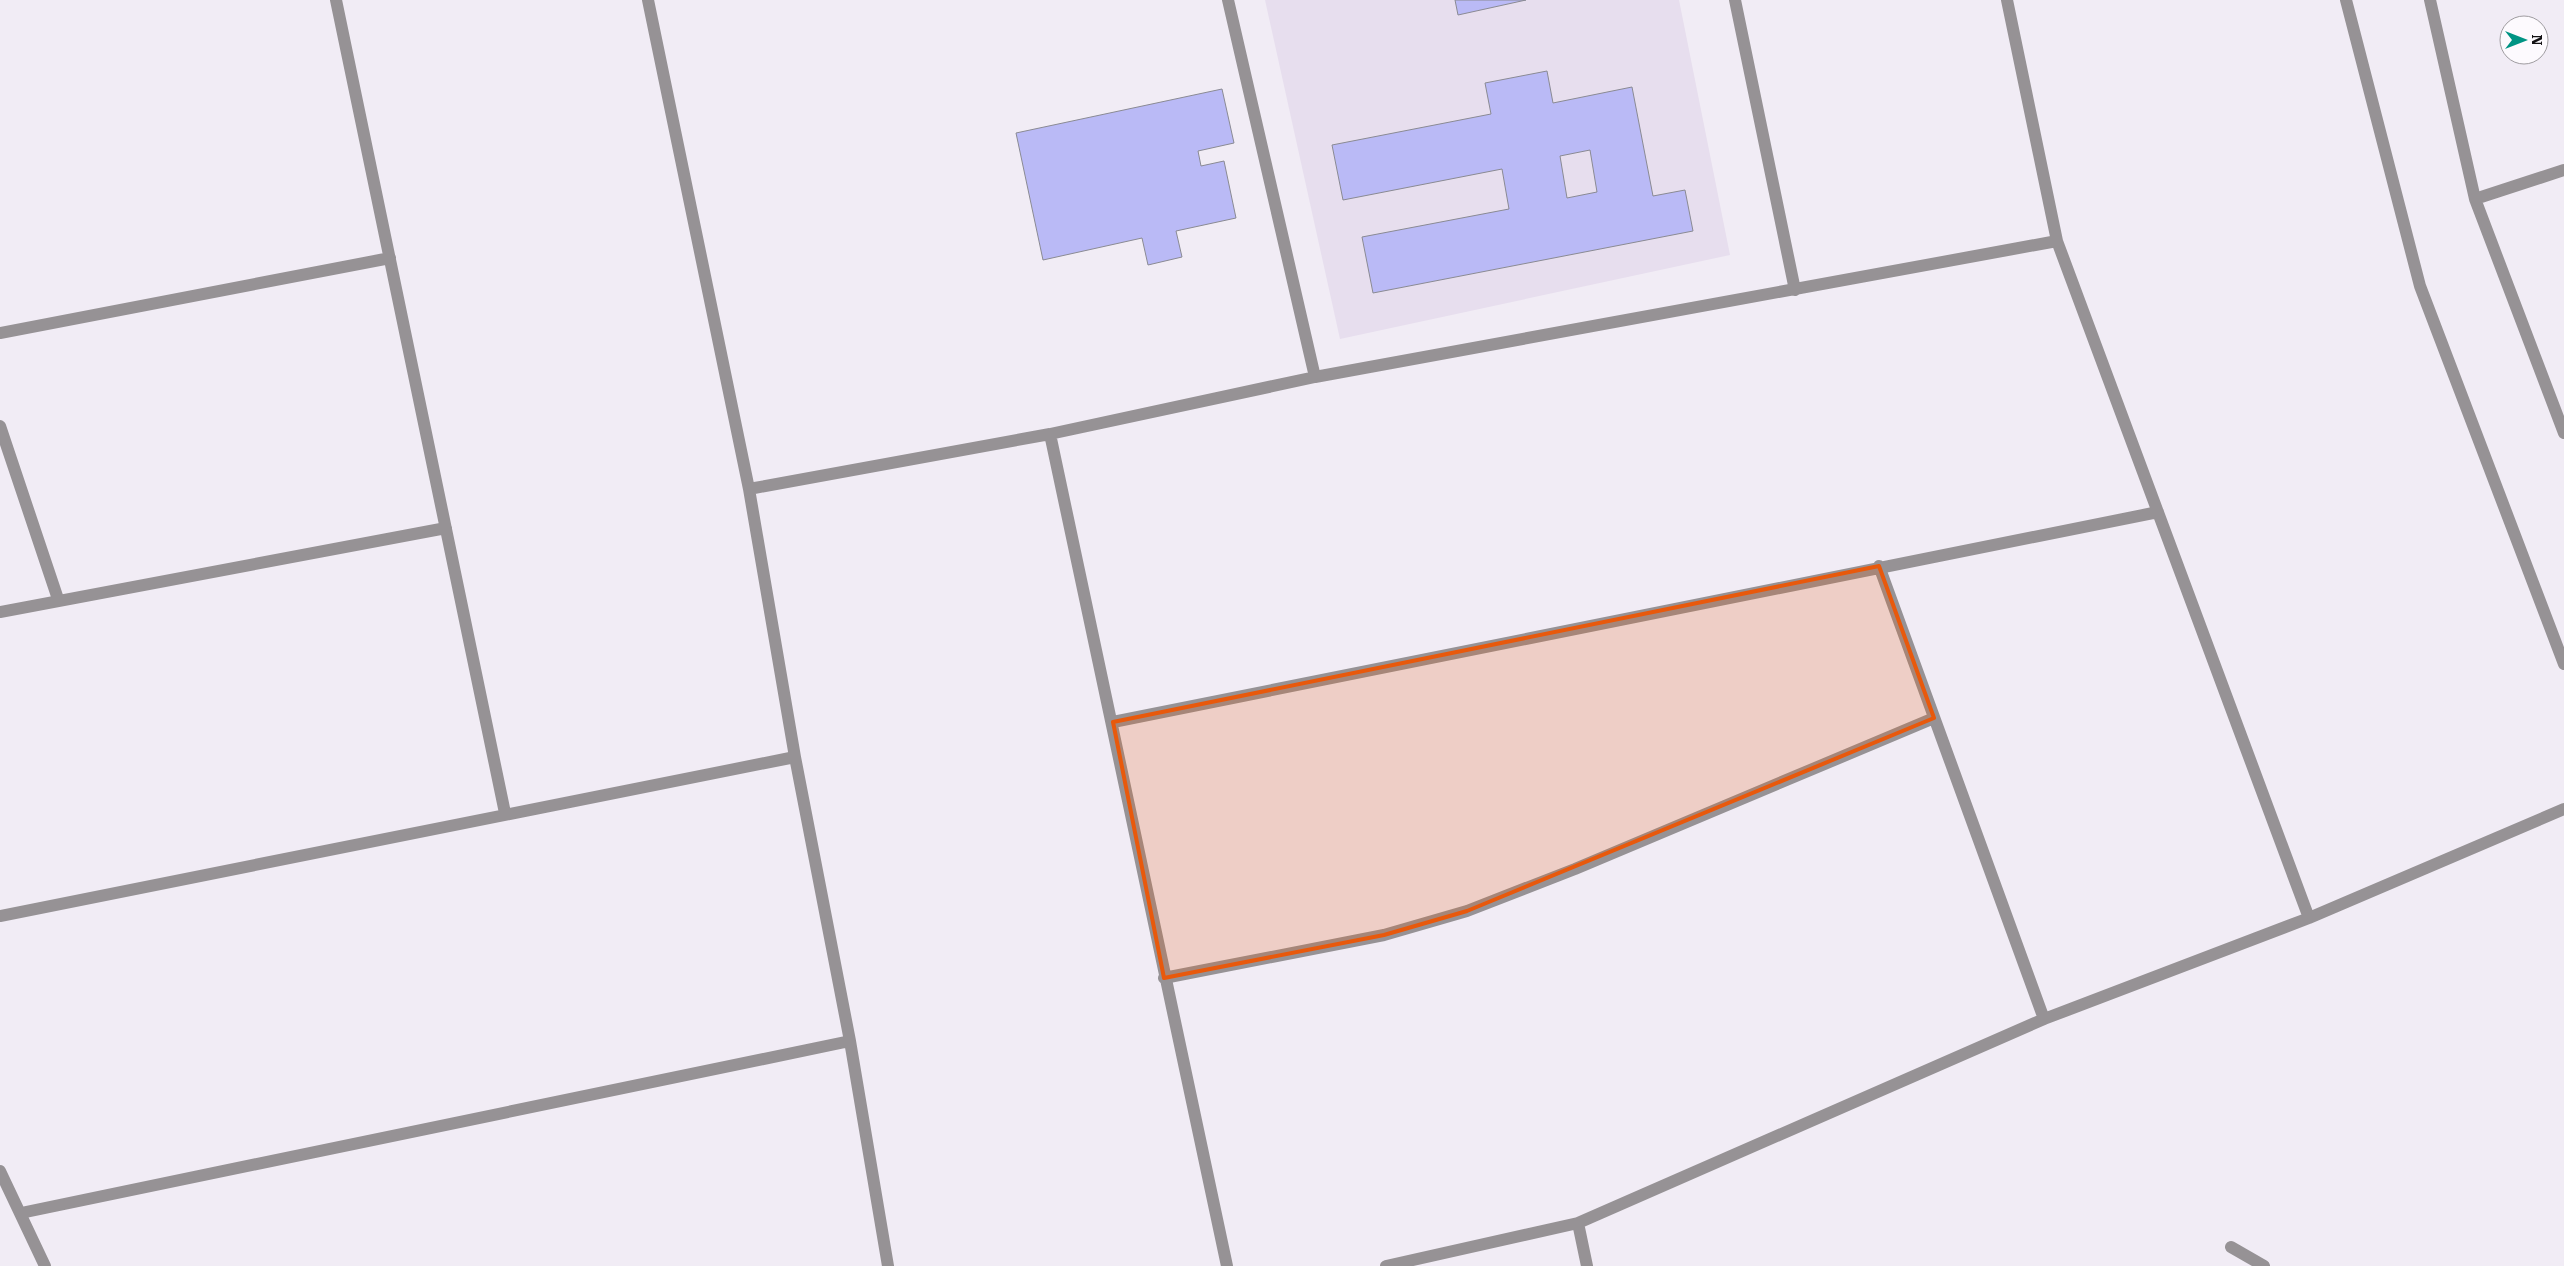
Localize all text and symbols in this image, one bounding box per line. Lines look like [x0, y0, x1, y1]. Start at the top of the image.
north arrow [2499, 15, 2549, 65]
text: N [2529, 35, 2545, 46]

